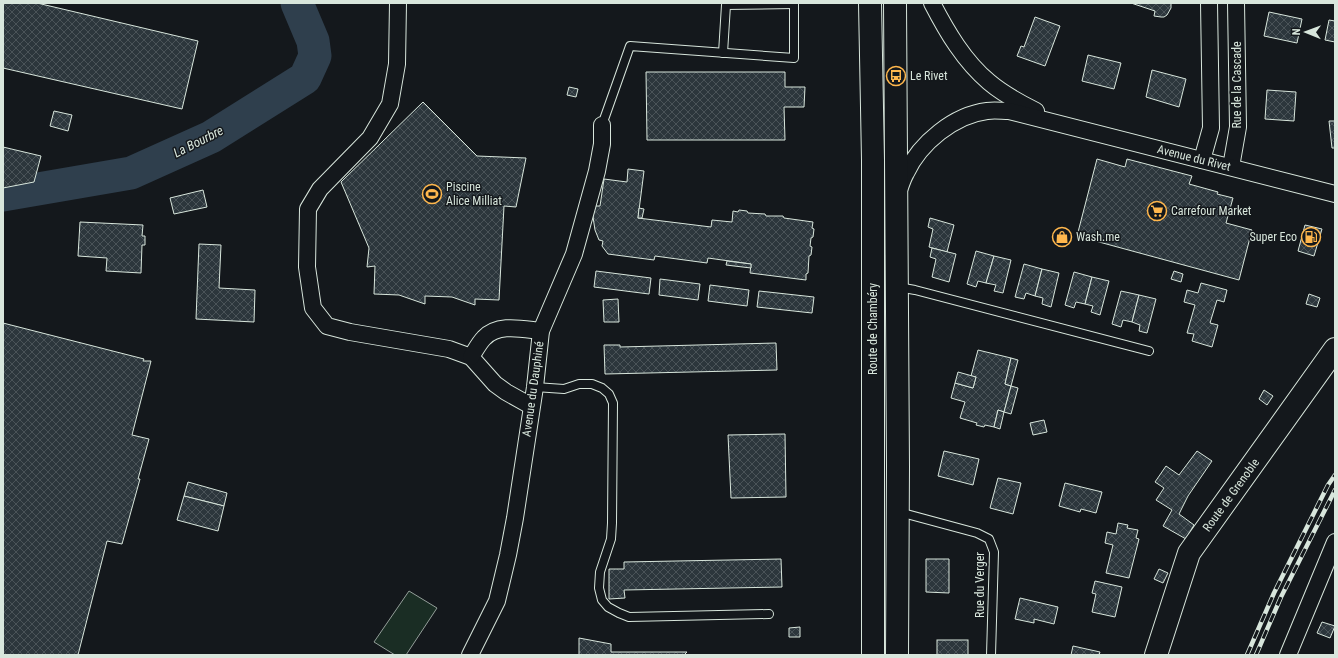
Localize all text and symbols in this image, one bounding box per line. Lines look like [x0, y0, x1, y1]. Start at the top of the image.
north arrow [1286, 12, 1326, 52]
text: N [1290, 28, 1303, 35]
street label: Rue de la Cascade [1230, 41, 1244, 129]
bus stop icon: Le Rivet [885, 65, 907, 87]
place label: Le Rivet [910, 69, 948, 83]
water label: La Bourbre [171, 122, 226, 160]
street label: Avenue du Rivet [1156, 142, 1233, 174]
place label: Piscine Alice Milliat [446, 180, 502, 208]
sports icon: Piscine Alice Milliat [421, 183, 443, 205]
supermarket icon: Carrefour Market [1146, 200, 1168, 222]
place label: Carrefour Market [1171, 204, 1252, 218]
shop icon: Wash.me [1051, 226, 1073, 248]
fuel station icon: Super Eco [1300, 226, 1322, 248]
place label: Wash.me [1076, 230, 1120, 244]
place label: Super Eco [1250, 230, 1297, 244]
street label: Route de Chambéry [866, 283, 880, 375]
street label: Avenue du Dauphiné [519, 340, 547, 438]
street label: Route de Grenoble [1200, 455, 1262, 534]
street label: Rue du Verger [973, 552, 987, 618]

